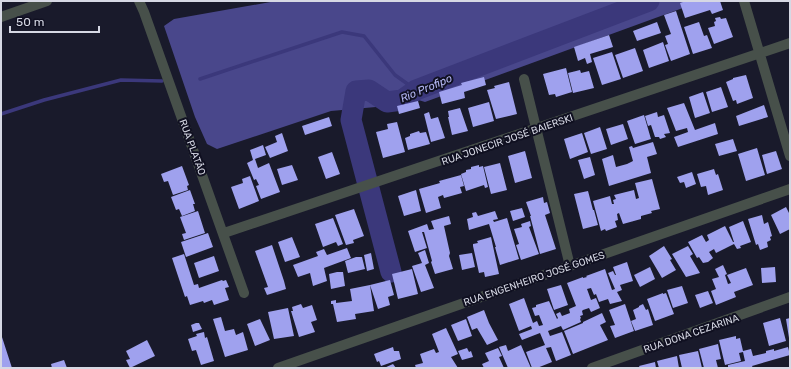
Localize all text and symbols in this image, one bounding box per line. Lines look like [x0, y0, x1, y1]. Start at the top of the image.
scale bar [10, 8, 99, 34]
text: 50 m [16, 15, 44, 29]
water label: Rio Profipo [398, 72, 454, 105]
street label: RUA JONECIR JOSÉ BAIERSKI [440, 112, 575, 168]
street label: RUA PLATÃO [176, 118, 208, 177]
street label: RUA ENGENHEIRO JOSÉ GOMES [462, 249, 606, 309]
street label: RUA DONA CEZARINA [642, 312, 741, 356]

